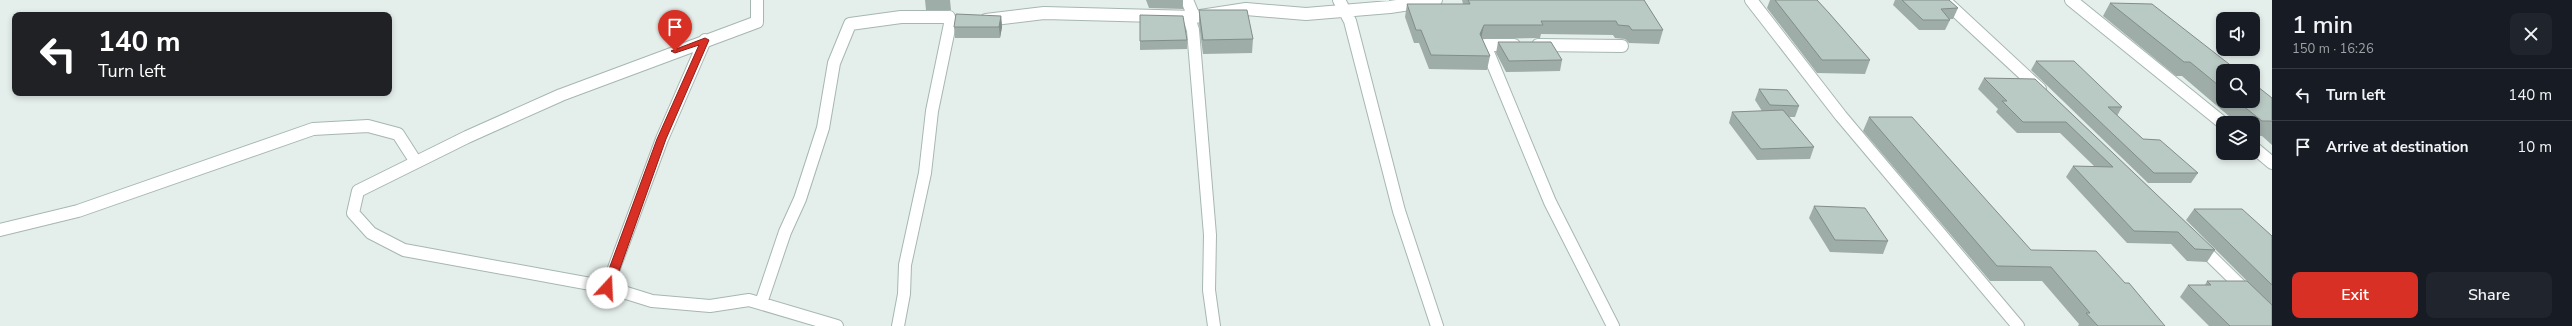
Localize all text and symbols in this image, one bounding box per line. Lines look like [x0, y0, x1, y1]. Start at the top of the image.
text: 1 min [2292, 9, 2353, 41]
pin [658, 10, 692, 51]
map controls [2216, 12, 2260, 160]
button: sound [2216, 12, 2260, 56]
button: close [2510, 13, 2552, 55]
icon: arrive [664, 16, 686, 38]
text: 140 m [98, 23, 181, 61]
icon: left [32, 28, 84, 80]
text: 150 m · 16:26 [2292, 40, 2374, 58]
text: Turn left [98, 59, 166, 83]
button: search [2216, 64, 2260, 108]
icon: left [2292, 84, 2314, 106]
text: Turn left [2326, 85, 2385, 105]
text: 140 m [2508, 85, 2552, 105]
button: layers [2216, 116, 2260, 160]
icon: arrive [2292, 136, 2314, 158]
text: Arrive at destination [2326, 137, 2469, 157]
text: 10 m [2517, 137, 2552, 157]
position arrow [586, 267, 628, 309]
button: Exit [2292, 272, 2418, 318]
button: Share [2426, 272, 2552, 318]

